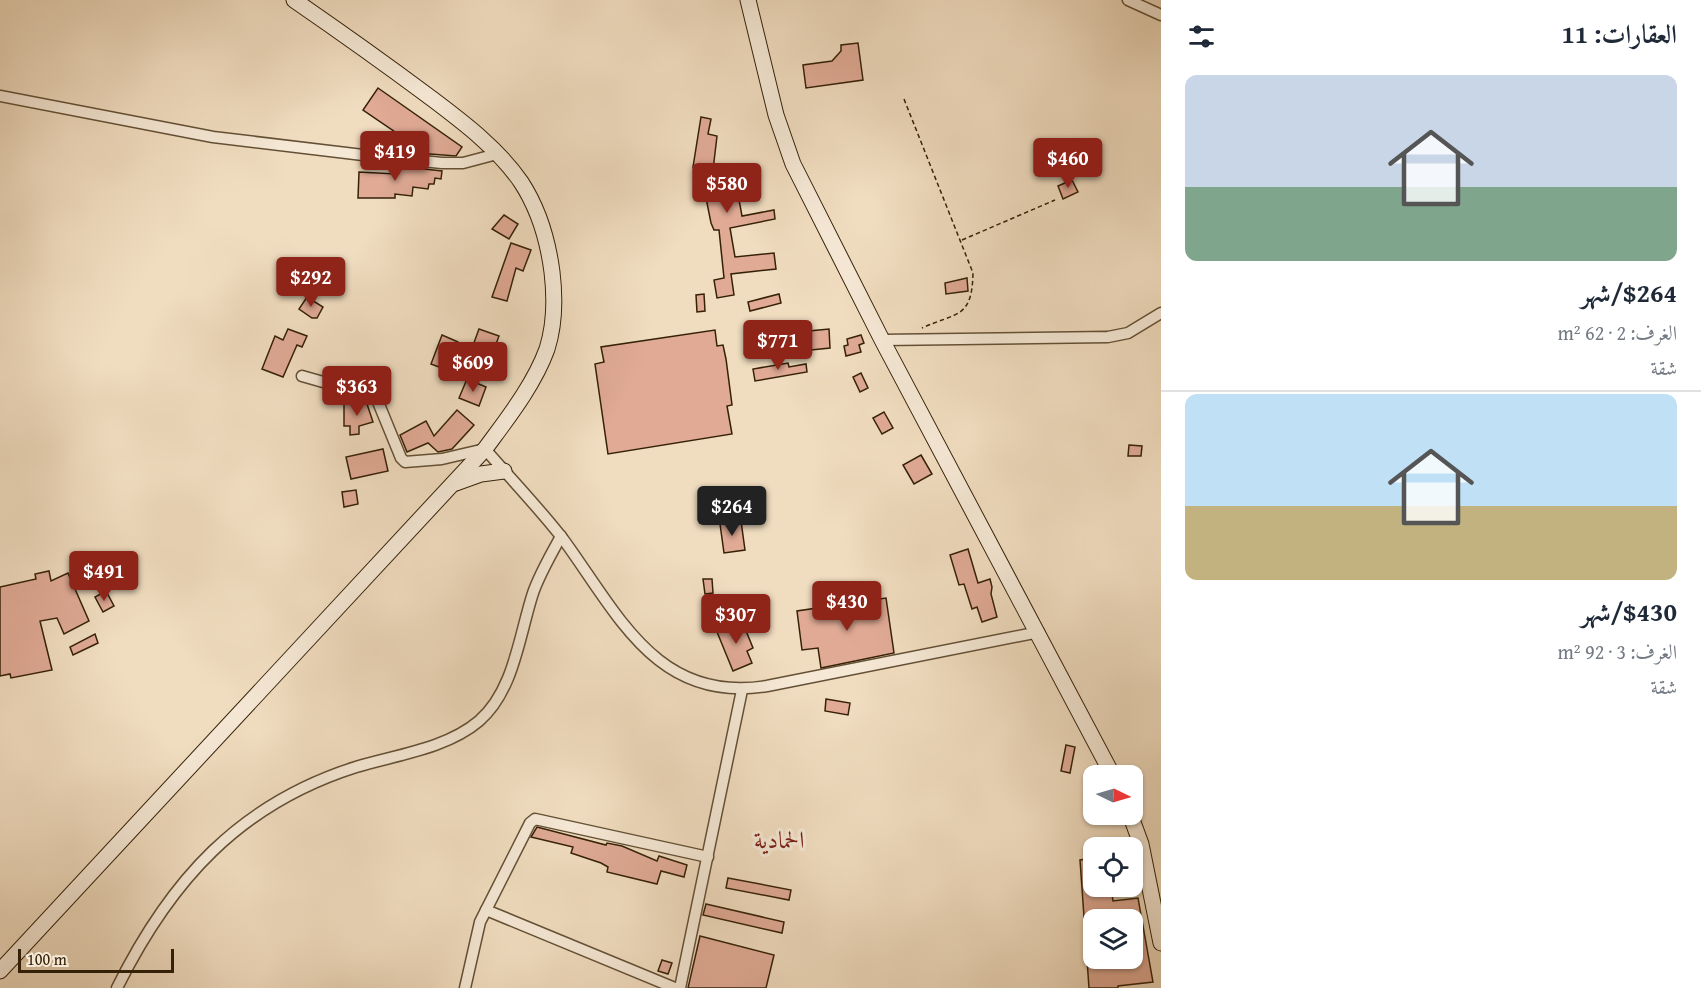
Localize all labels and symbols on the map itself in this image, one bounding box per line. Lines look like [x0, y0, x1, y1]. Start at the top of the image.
pin: $419 [359, 131, 431, 182]
pin: $460 [1032, 138, 1104, 189]
pin: $580 [691, 163, 763, 214]
pin: $292 [275, 257, 347, 308]
pin: $771 [742, 320, 814, 371]
pin: $609 [437, 342, 509, 393]
pin: $363 [321, 366, 393, 417]
pin: $264 [696, 486, 768, 537]
pin: $491 [68, 551, 140, 602]
pin: $430 [811, 581, 883, 632]
pin: $307 [700, 594, 772, 645]
north arrow [1083, 765, 1143, 825]
district label: الحمادية [754, 822, 804, 857]
scale bar [18, 946, 174, 974]

